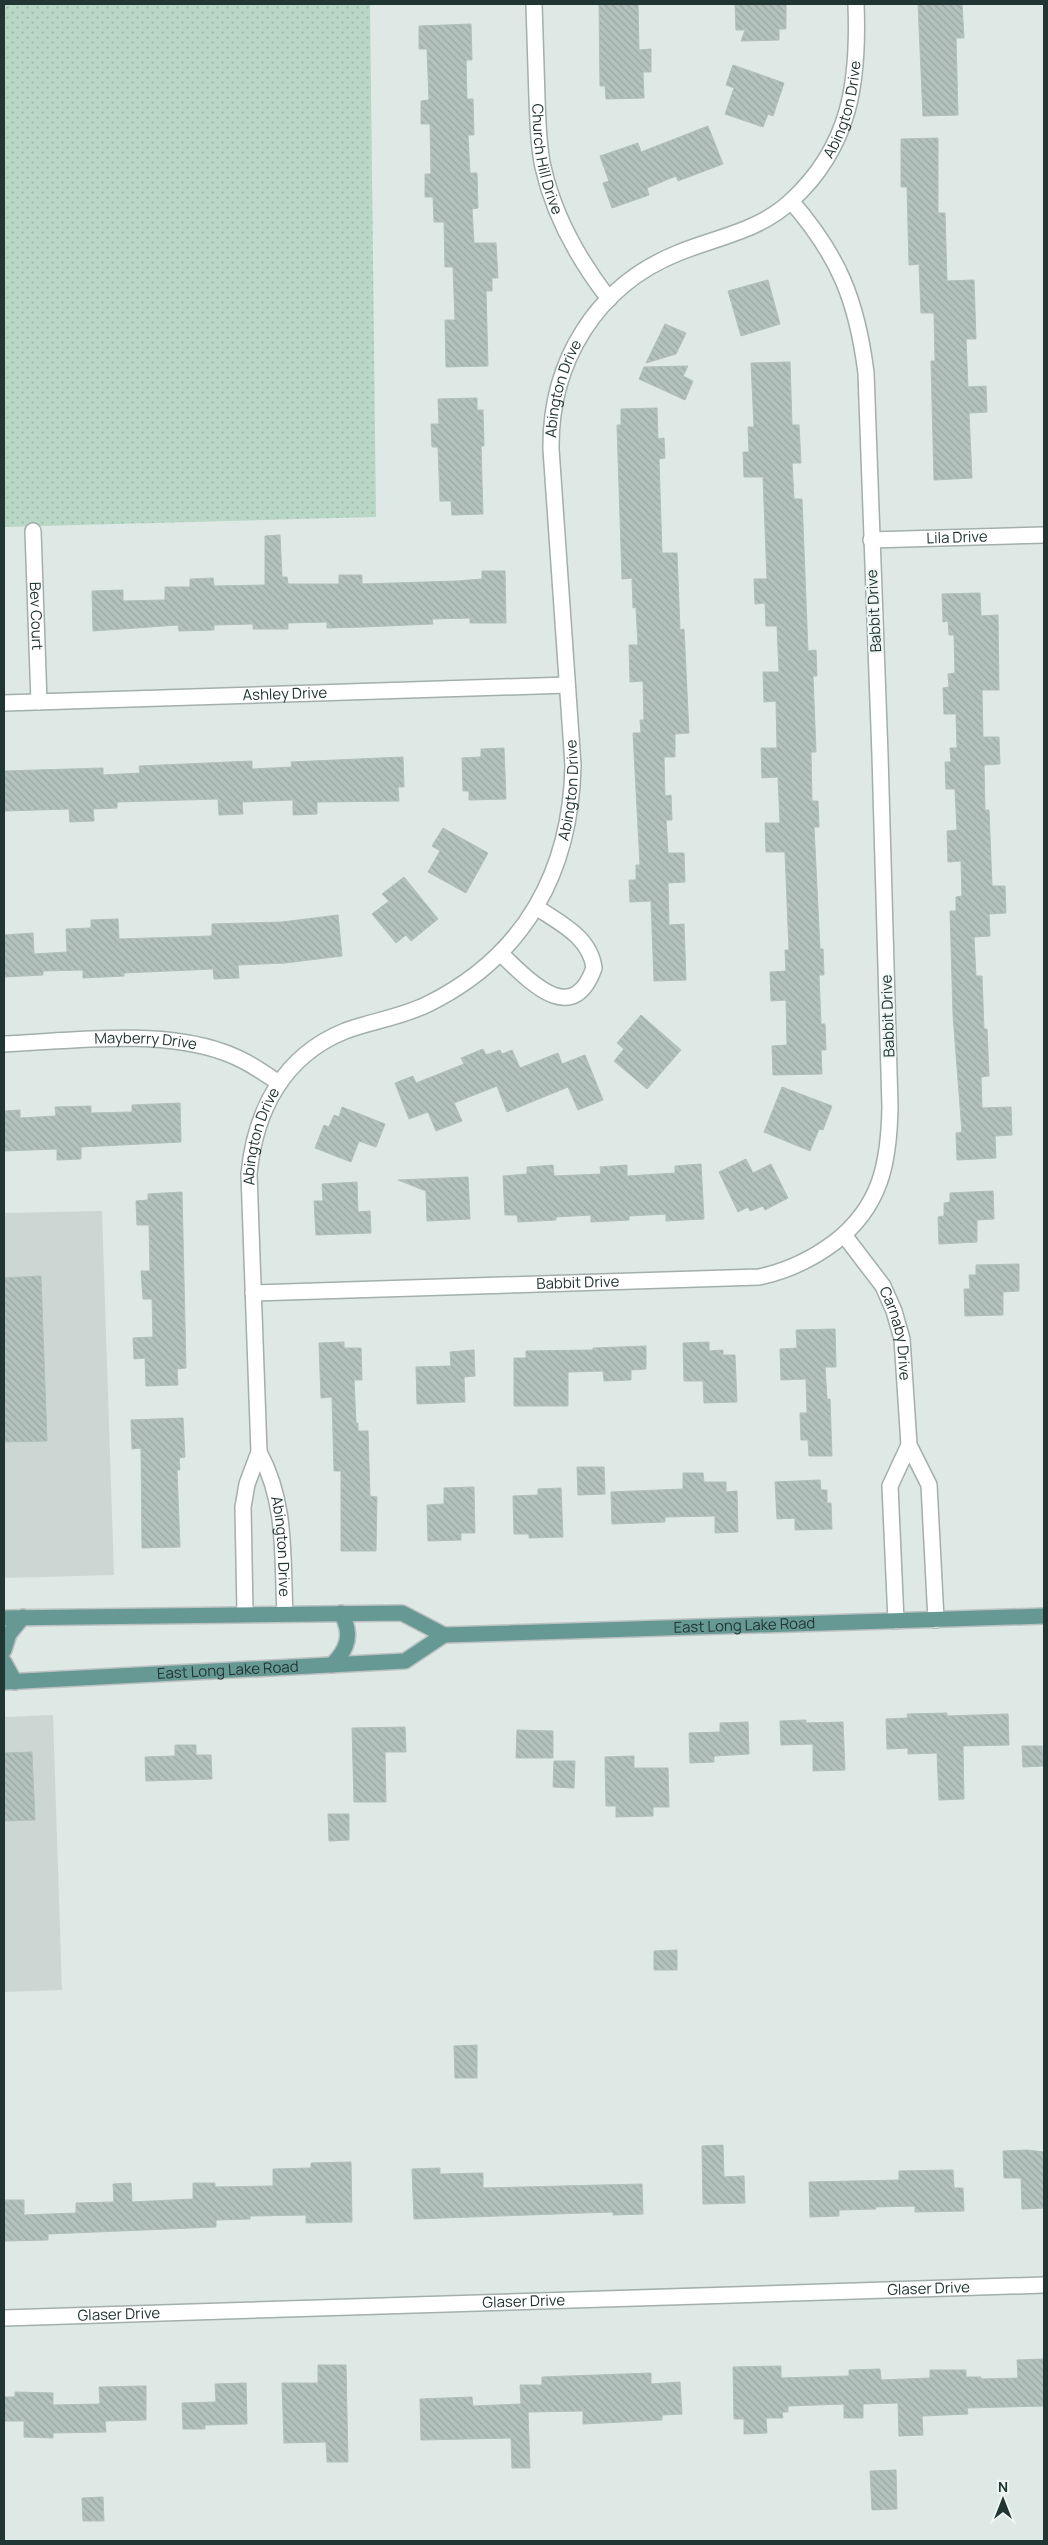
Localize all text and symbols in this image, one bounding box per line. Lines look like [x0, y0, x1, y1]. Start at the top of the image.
street label: Abington Drive [818, 60, 865, 162]
street label: Church Hill Drive [527, 103, 568, 218]
street label: Abington Drive [540, 335, 586, 438]
street label: Lila Drive [926, 526, 988, 548]
street label: Babbit Drive [861, 569, 886, 653]
street label: Bev Court [25, 581, 48, 650]
street label: Ashley Drive [242, 682, 328, 705]
street label: Abington Drive [553, 739, 583, 843]
street label: Babbit Drive [876, 974, 899, 1058]
street label: Mayberry Drive [94, 1027, 199, 1055]
street label: Abington Drive [238, 1083, 284, 1186]
street label: Babbit Drive [536, 1270, 620, 1294]
street label: Carnaby Drive [875, 1283, 916, 1381]
street label: Abington Drive [266, 1494, 295, 1597]
street label: East Long Lake Road [673, 1612, 816, 1638]
street label: East Long Lake Road [156, 1656, 299, 1684]
street label: Glaser Drive [887, 2276, 970, 2300]
street label: Glaser Drive [482, 2289, 566, 2313]
street label: Glaser Drive [77, 2302, 161, 2326]
north arrow [978, 2475, 1028, 2525]
text: N [998, 2477, 1008, 2496]

